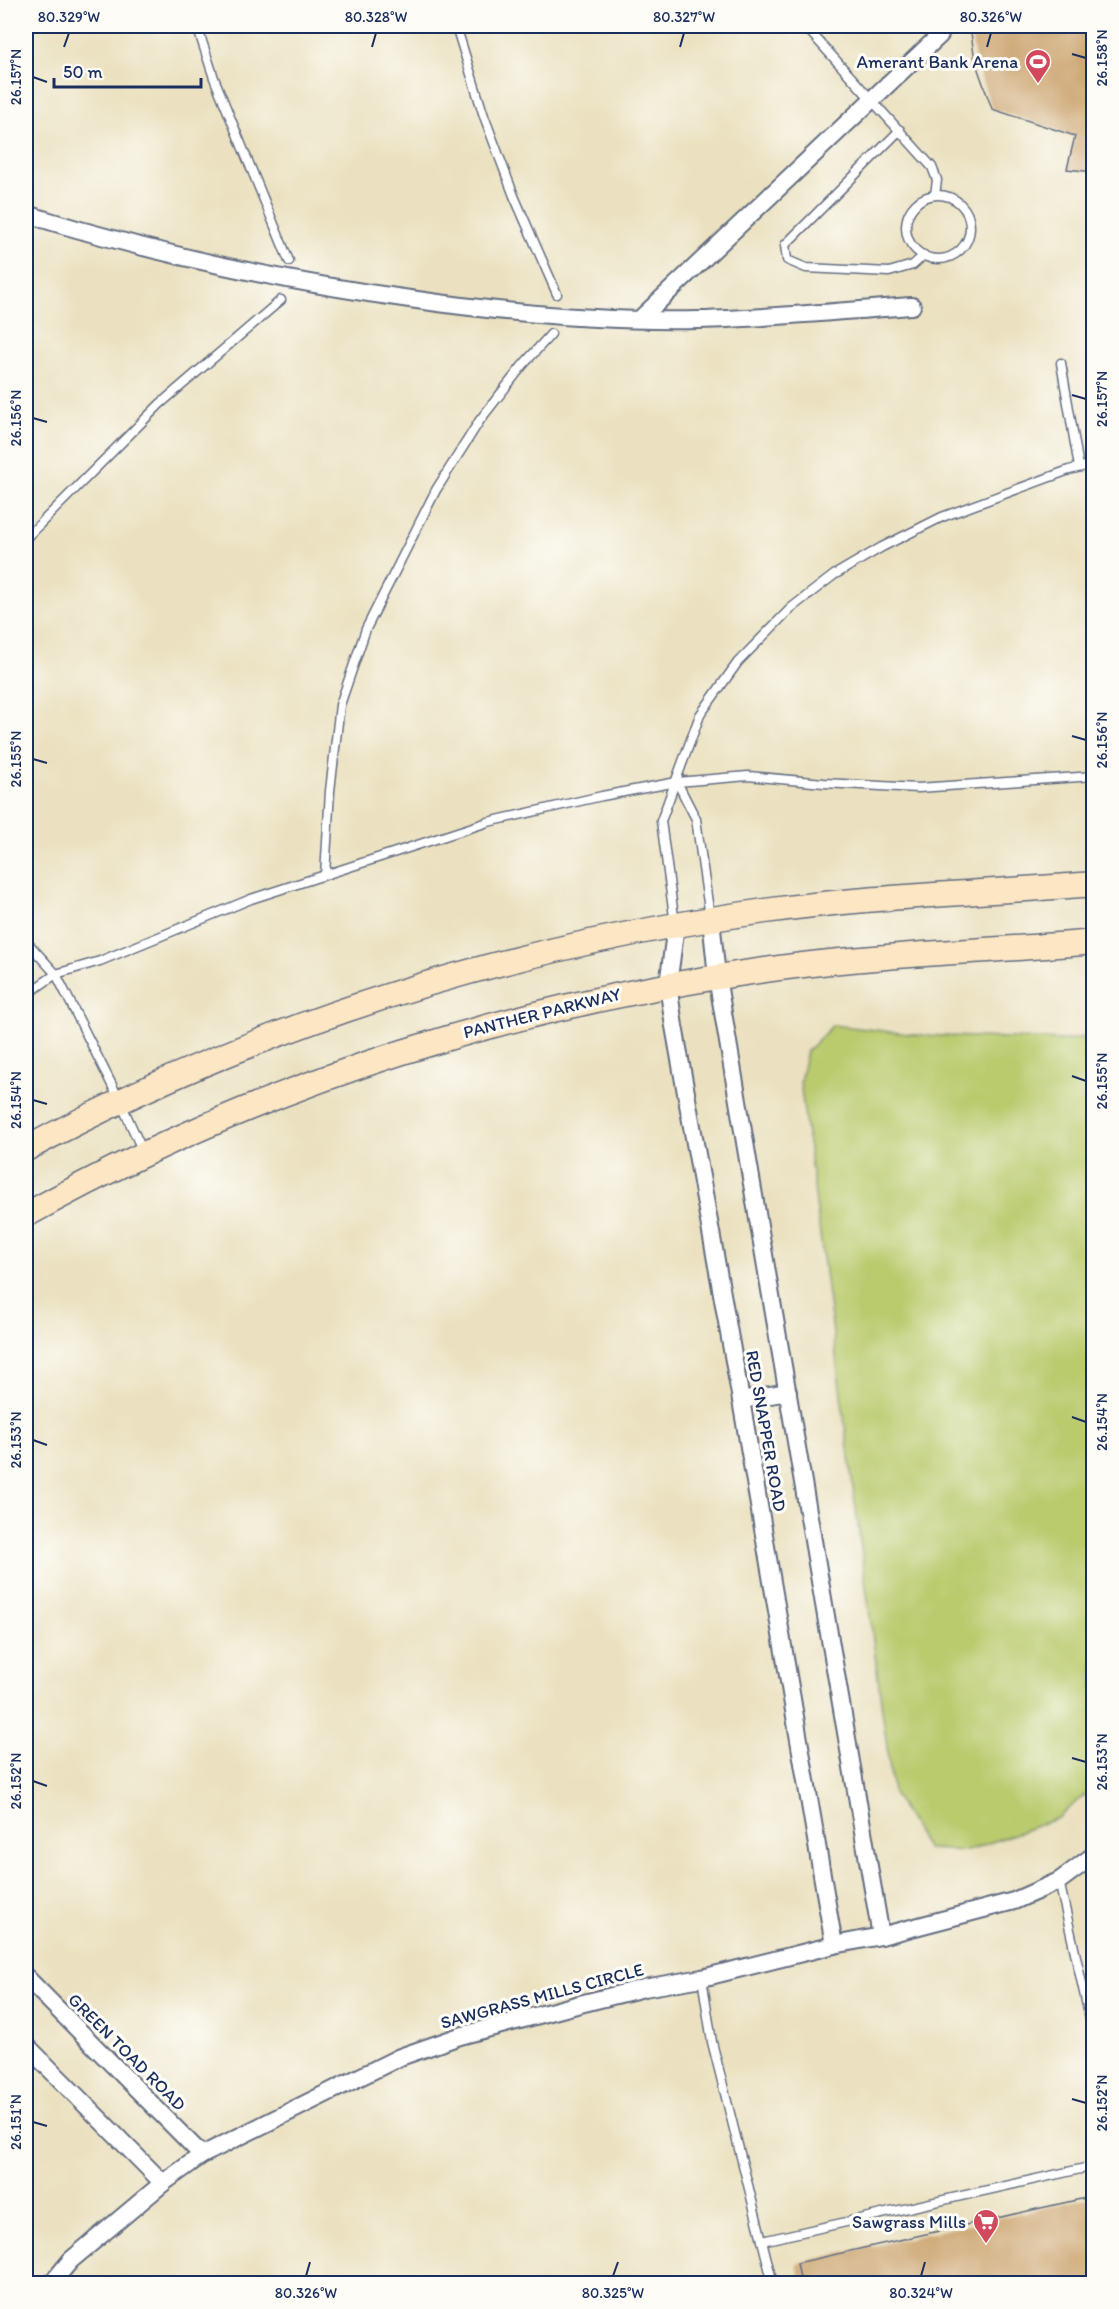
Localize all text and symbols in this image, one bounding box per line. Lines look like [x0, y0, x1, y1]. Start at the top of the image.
text: 80.329°W [38, 8, 100, 26]
text: 80.328°W [345, 8, 408, 26]
text: 80.327°W [653, 8, 715, 26]
text: 80.326°W [960, 8, 1022, 26]
text: 26.158°N [1093, 29, 1111, 87]
sports icon: Amerant Bank Arena [1023, 47, 1053, 85]
text: 26.157°N [7, 49, 25, 105]
scale bar [54, 51, 201, 89]
place label: Amerant Bank Arena [856, 51, 1018, 73]
text: 50 m [63, 61, 103, 83]
text: 26.157°N [1093, 371, 1111, 427]
text: 26.156°N [7, 390, 25, 446]
text: 26.156°N [1093, 712, 1111, 768]
text: 26.155°N [7, 731, 25, 787]
street label: PANTHER PARKWAY [461, 983, 624, 1043]
text: 26.155°N [1093, 1053, 1111, 1109]
text: 26.154°N [7, 1071, 25, 1129]
street label: RED SNAPPER ROAD [741, 1349, 791, 1513]
text: 26.154°N [1093, 1393, 1111, 1451]
text: 26.153°N [7, 1411, 25, 1469]
text: 26.153°N [1093, 1733, 1111, 1791]
text: 26.152°N [7, 1753, 25, 1809]
street label: SAWGRASS MILLS CIRCLE [438, 1958, 646, 2034]
street label: GREEN TOAD ROAD [64, 1989, 190, 2115]
text: 26.152°N [1093, 2075, 1111, 2131]
text: 26.151°N [7, 2094, 25, 2150]
supermarket icon: Sawgrass Mills [971, 2207, 1001, 2245]
place label: Sawgrass Mills [852, 2211, 966, 2233]
text: 80.326°W [275, 2284, 337, 2302]
text: 80.325°W [582, 2284, 644, 2302]
text: 80.324°W [889, 2284, 953, 2302]

